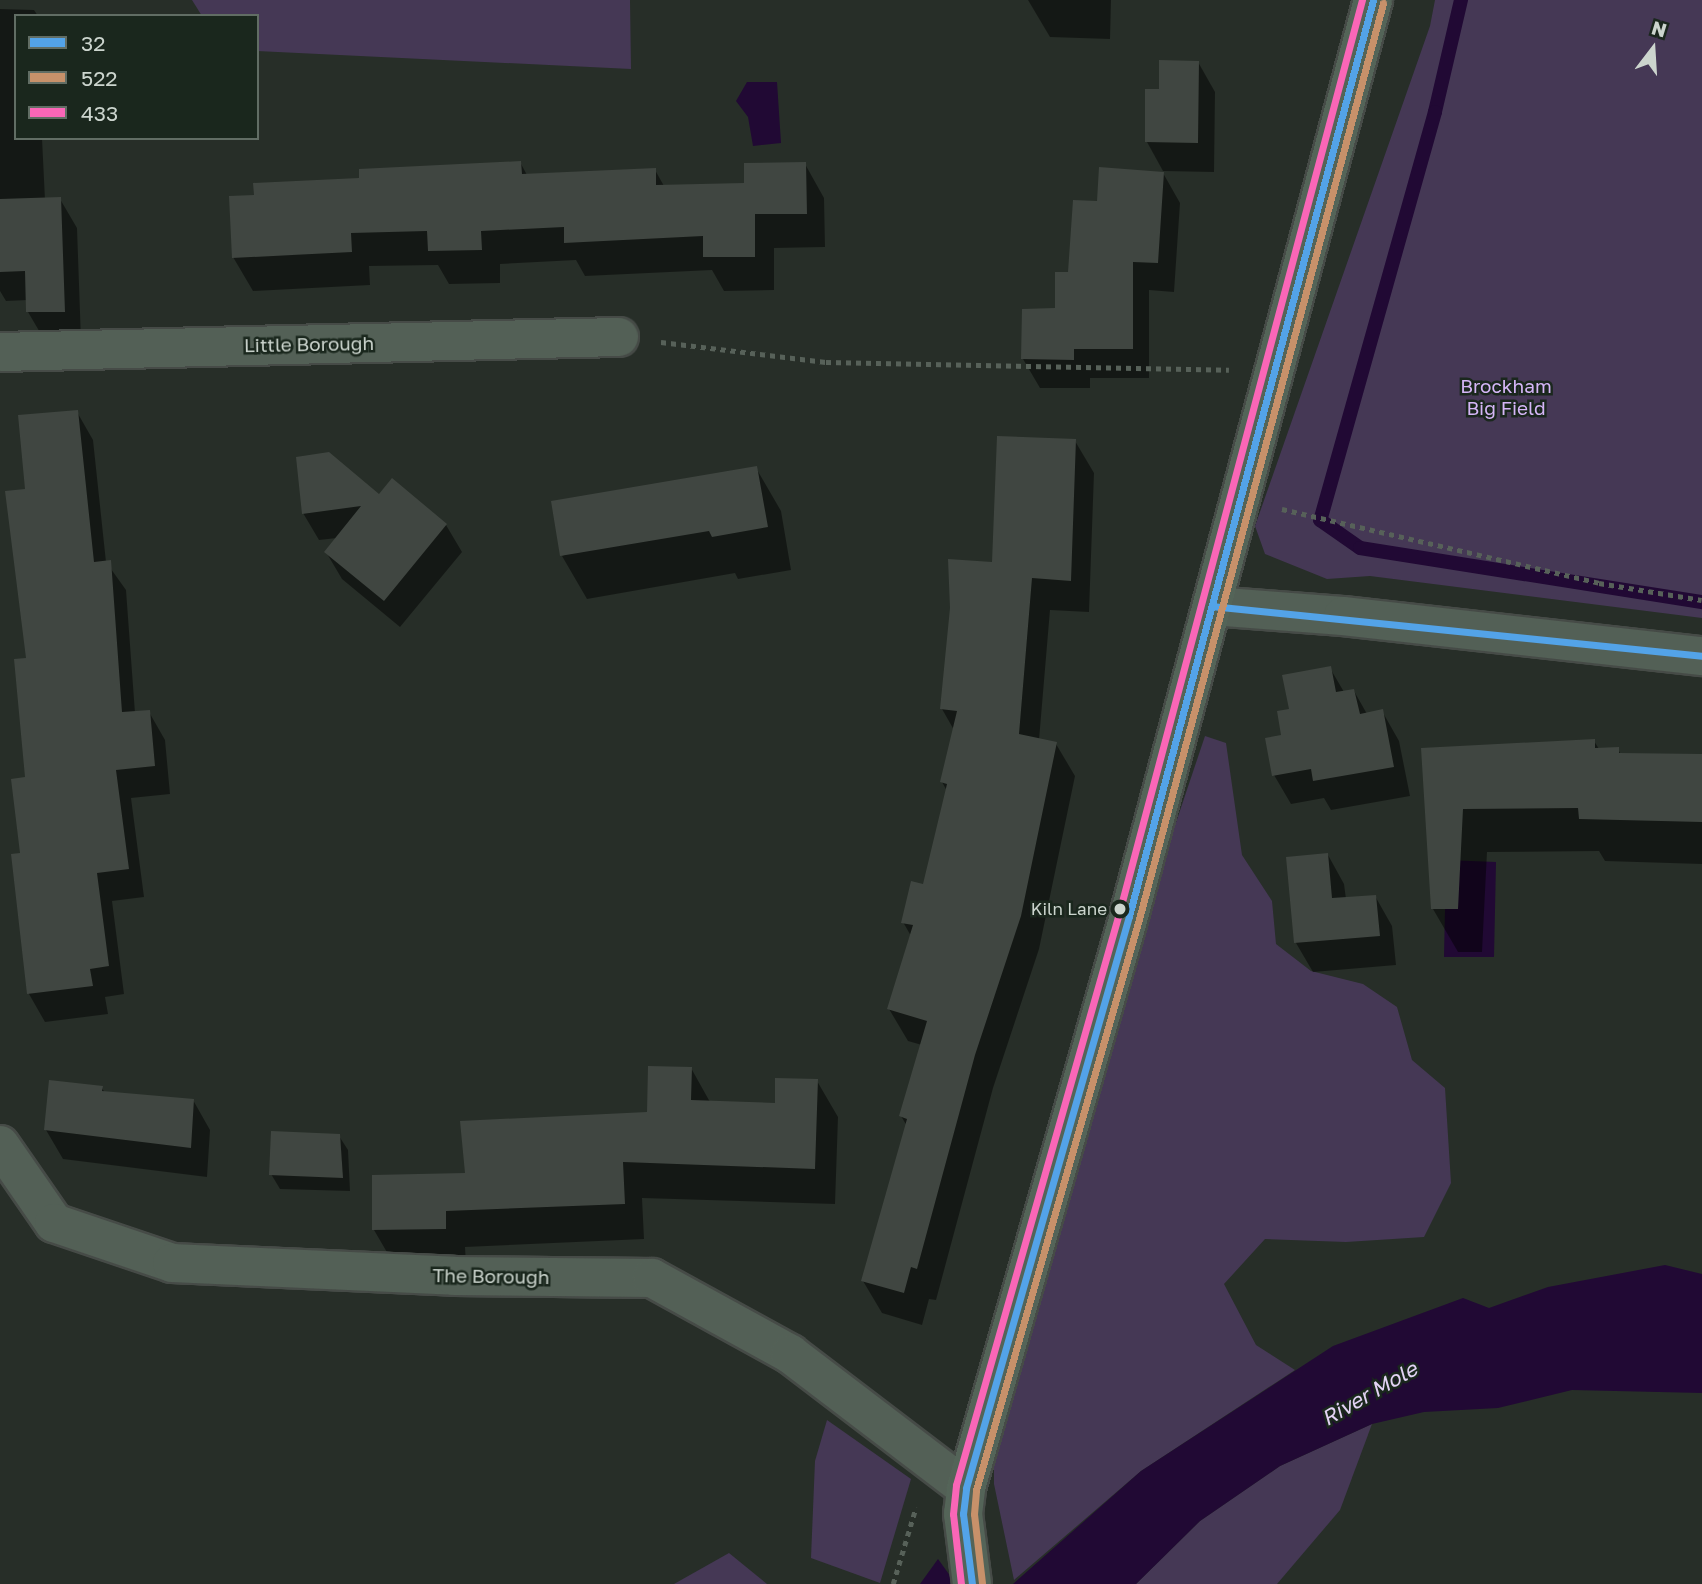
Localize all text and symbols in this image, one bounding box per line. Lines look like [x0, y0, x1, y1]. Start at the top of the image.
legend [14, 14, 259, 140]
north arrow [1618, 14, 1688, 84]
text: N [1649, 15, 1670, 42]
text: 32 [81, 30, 105, 56]
text: 522 [81, 65, 118, 91]
text: 433 [81, 100, 118, 126]
street label: Little Borough [244, 331, 374, 357]
park label: Brockham Big Field [1460, 375, 1552, 419]
place label: Kiln Lane [1031, 899, 1107, 919]
marker: Kiln Lane [1113, 902, 1127, 916]
street label: The Borough [432, 1264, 550, 1288]
water label: River Mole [1317, 1356, 1421, 1430]

